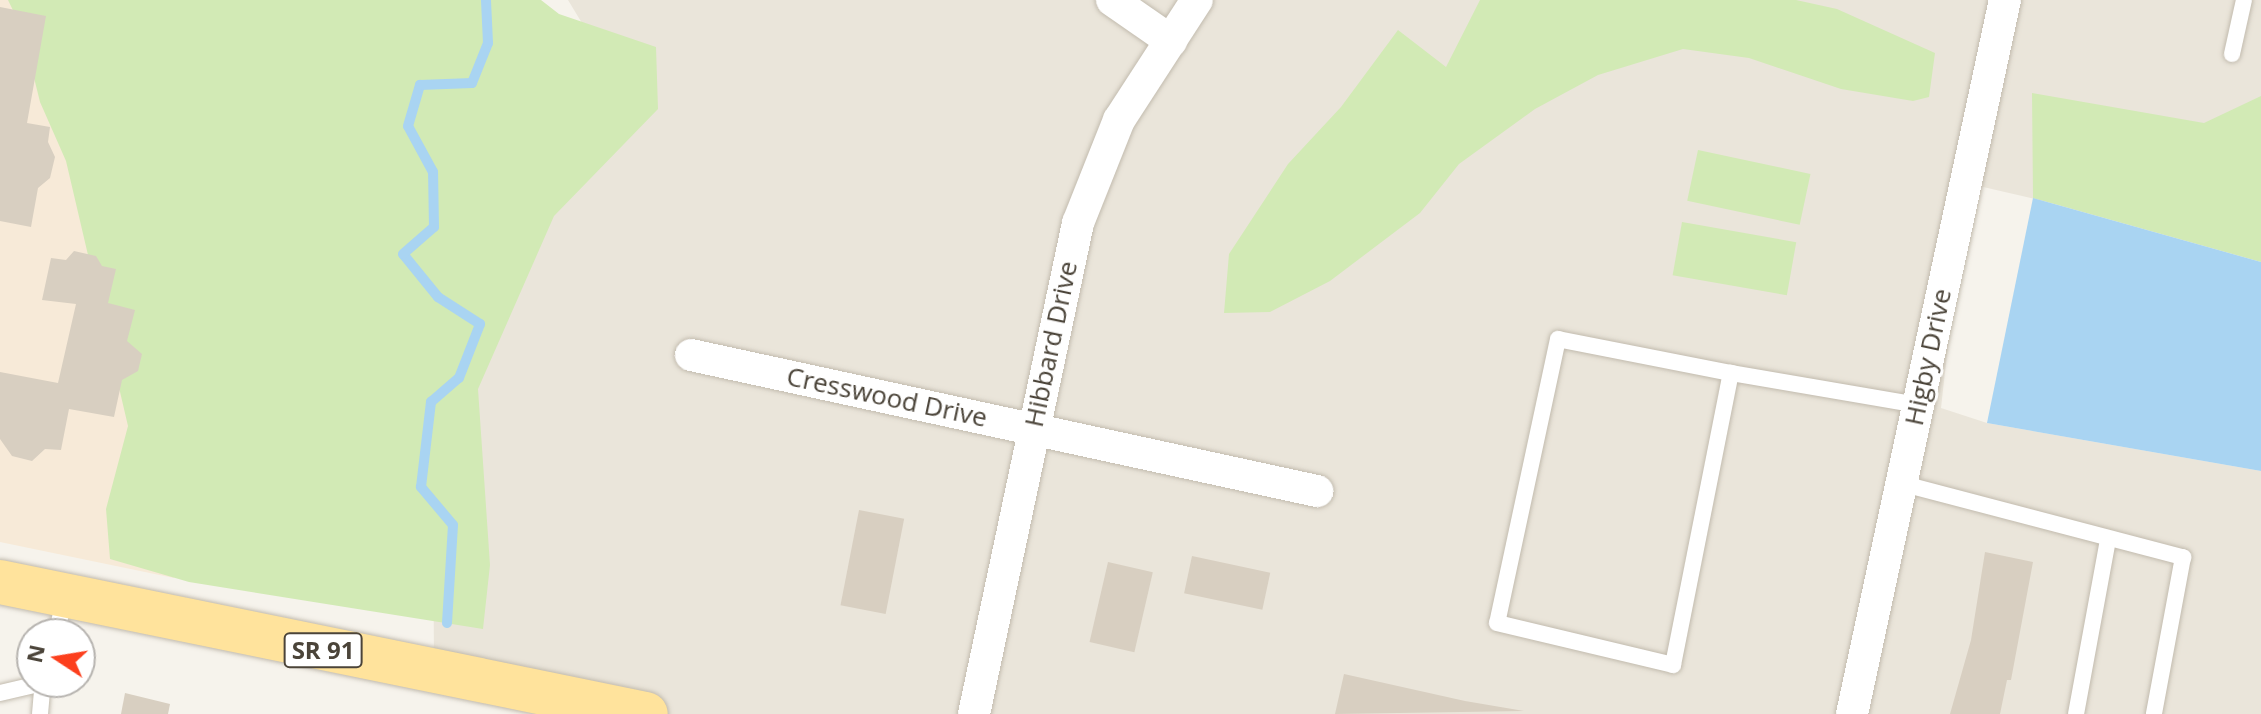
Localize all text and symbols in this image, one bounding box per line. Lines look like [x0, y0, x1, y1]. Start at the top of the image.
street label: Hibbard Drive [1018, 258, 1084, 430]
street label: Higby Drive [1898, 286, 1958, 428]
street label: Cresswood Drive [784, 361, 990, 433]
north arrow [16, 618, 96, 698]
road number: SR 91 [283, 630, 363, 670]
text: N [18, 642, 51, 665]

